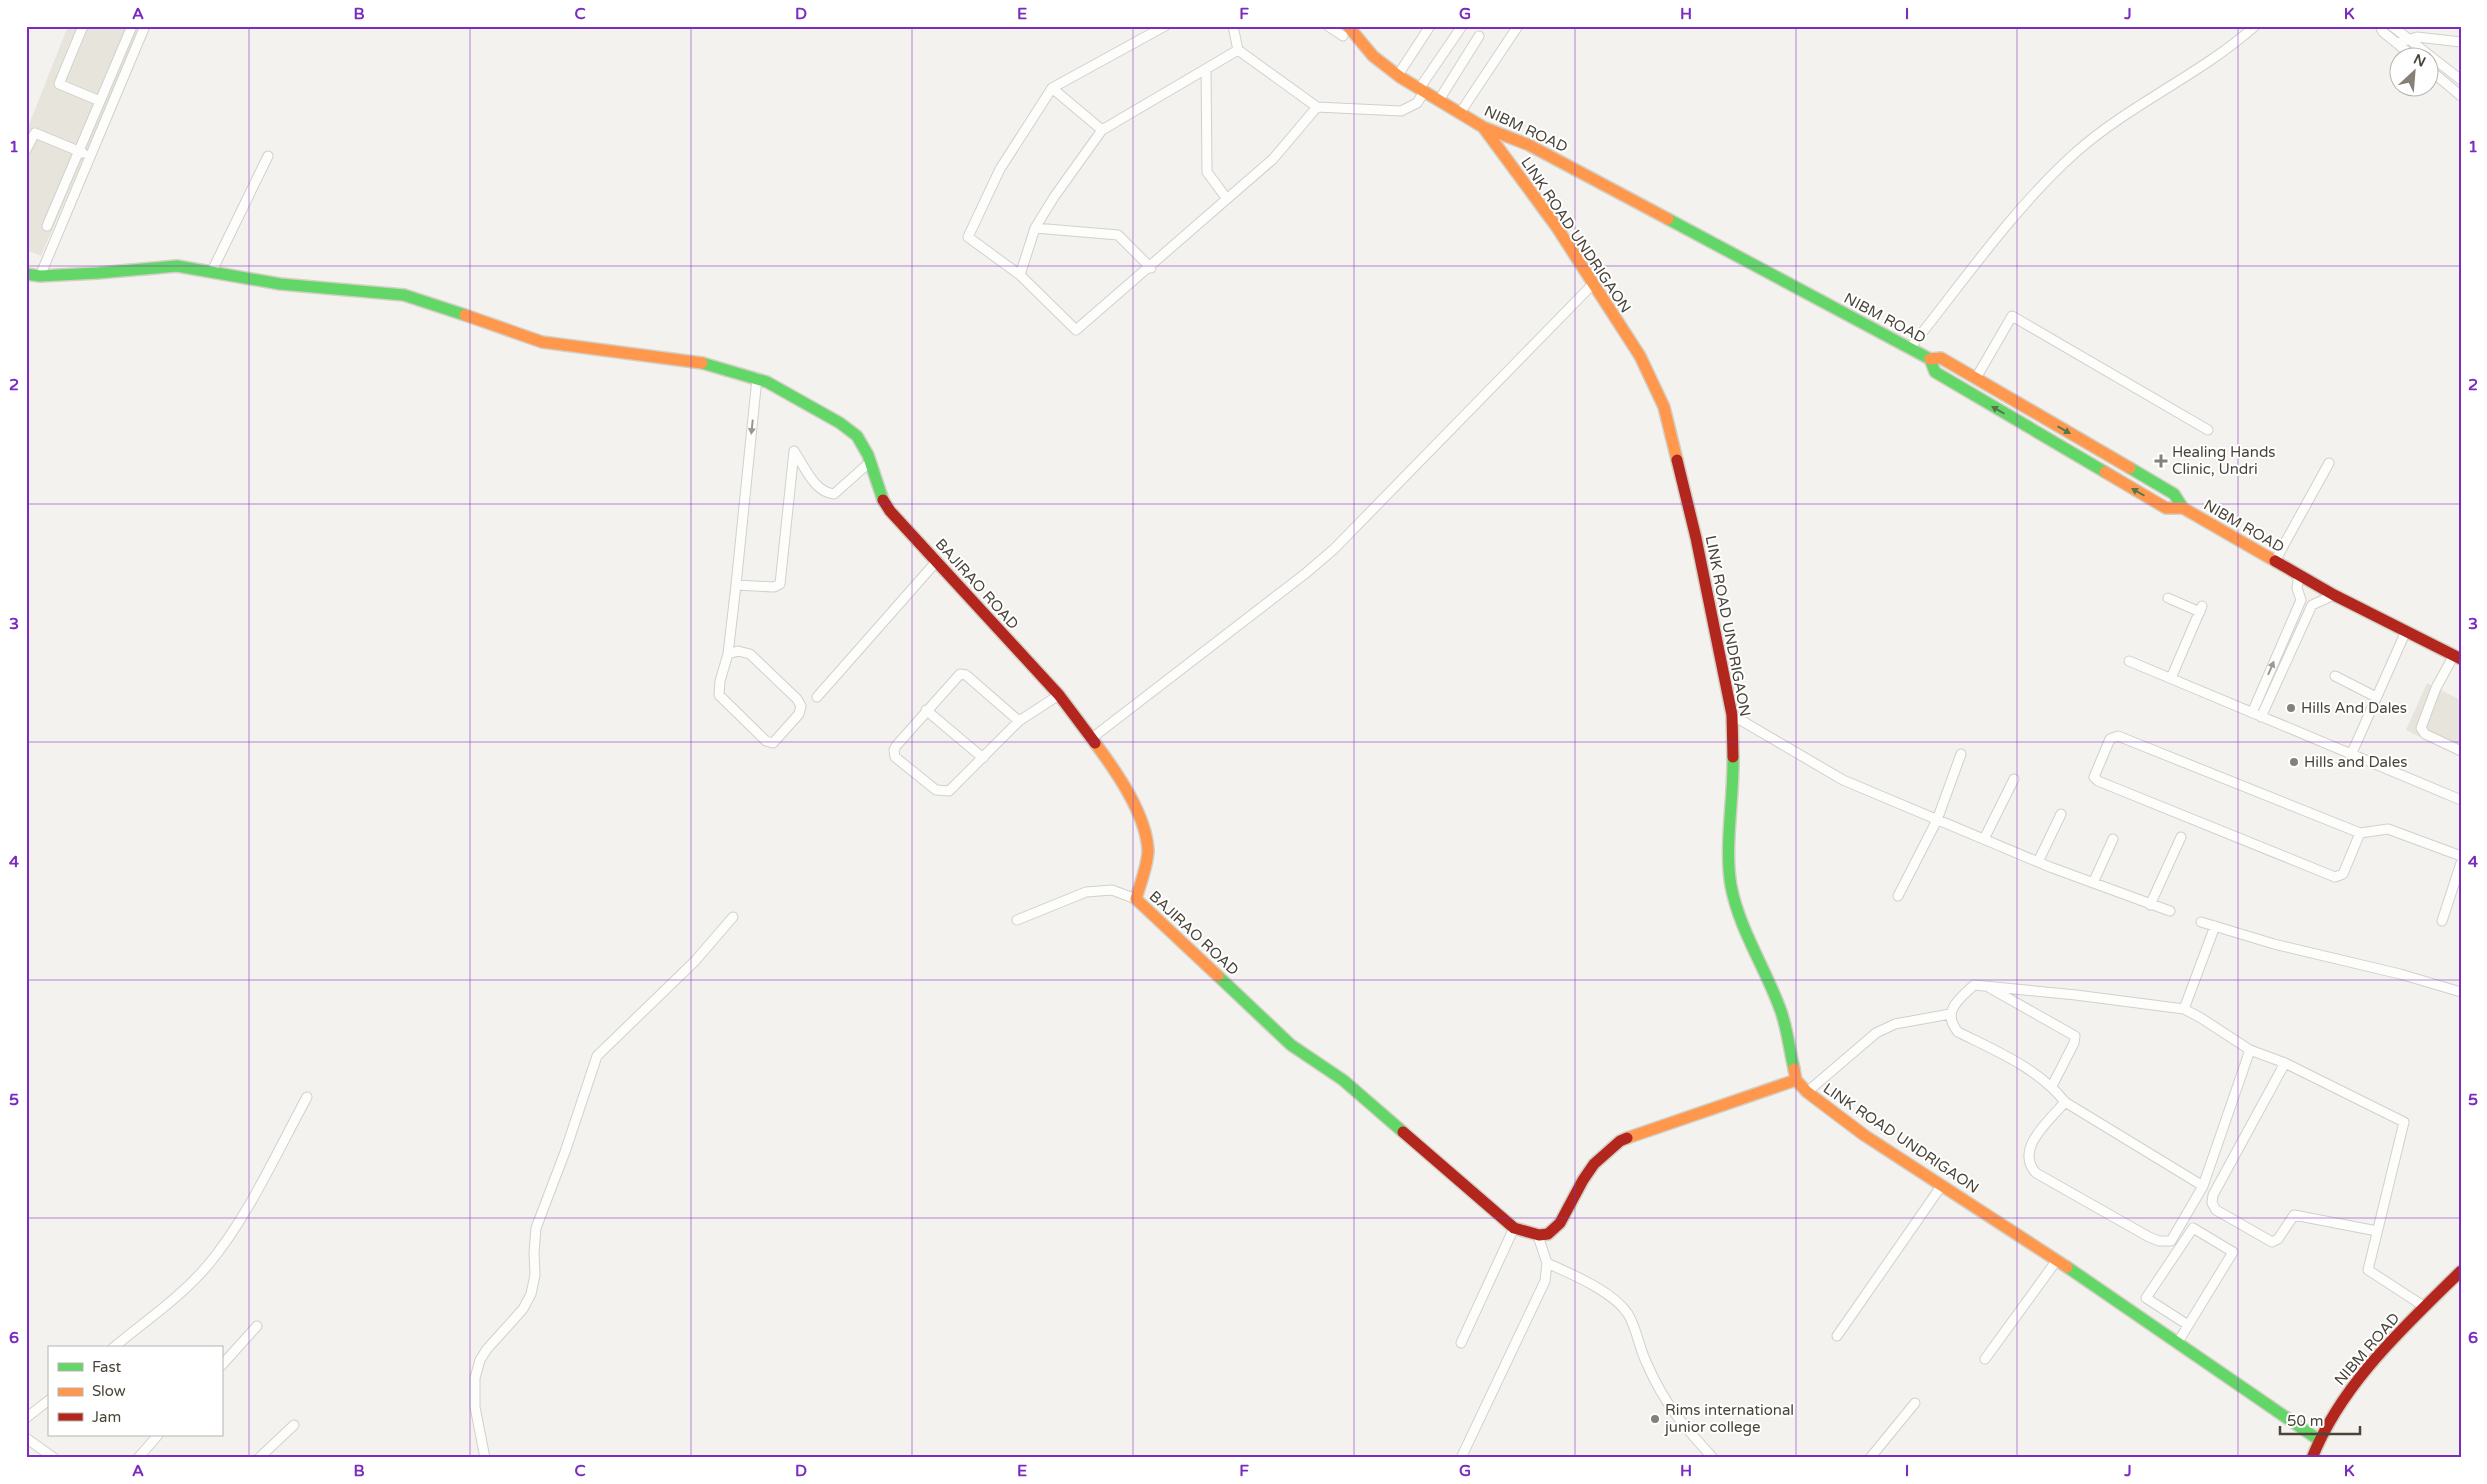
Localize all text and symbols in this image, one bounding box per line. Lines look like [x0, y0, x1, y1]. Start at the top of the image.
text: A [132, 4, 144, 24]
text: B [353, 4, 365, 24]
text: C [574, 4, 586, 24]
text: D [795, 4, 807, 24]
text: E [1017, 4, 1027, 24]
text: F [1239, 4, 1249, 24]
text: G [1459, 4, 1471, 24]
text: H [1680, 4, 1692, 24]
text: I [1905, 4, 1909, 24]
text: J [2123, 4, 2132, 24]
text: K [2344, 4, 2355, 24]
north arrow [2390, 48, 2440, 98]
text: N [2411, 51, 2428, 71]
street label: NIBM ROAD [1481, 102, 1571, 156]
text: 1 [9, 137, 19, 157]
text: 1 [2468, 137, 2478, 157]
street label: LINK ROAD UNDRIGAON [1517, 154, 1635, 316]
street label: NIBM ROAD [1841, 289, 1929, 347]
text: 2 [9, 375, 19, 395]
text: 2 [2468, 375, 2478, 395]
one-way arrow [1992, 405, 2005, 414]
one-way arrow [748, 419, 756, 435]
one-way arrow [2057, 426, 2072, 434]
place label: Healing Hands Clinic, Undri [2172, 443, 2276, 478]
marker: Healing Hands Clinic, Undri [2154, 454, 2168, 468]
one-way arrow [2131, 488, 2146, 496]
street label: NIBM ROAD [2200, 496, 2288, 556]
street label: LINK ROAD UNDRIGAON [1702, 534, 1754, 718]
street label: BAJIRAO ROAD [932, 535, 1022, 633]
text: 3 [9, 614, 19, 634]
text: 3 [2468, 614, 2478, 634]
one-way arrow [2268, 661, 2276, 675]
place label: Hills And Dales [2301, 699, 2407, 717]
marker: Hills And Dales [2285, 702, 2297, 714]
place label: Hills and Dales [2304, 753, 2407, 771]
marker: Hills and Dales [2288, 756, 2300, 768]
text: 4 [9, 852, 19, 872]
text: 4 [2468, 852, 2478, 872]
street label: BAJIRAO ROAD [1146, 887, 1242, 979]
street label: LINK ROAD UNDRIGAON [1820, 1079, 1982, 1197]
text: 5 [9, 1090, 19, 1110]
text: 5 [2468, 1090, 2478, 1110]
street label: NIBM ROAD [2331, 1309, 2403, 1389]
text: 6 [9, 1328, 19, 1348]
text: 6 [2468, 1328, 2478, 1348]
legend [48, 1346, 222, 1436]
text: Fast [92, 1358, 122, 1376]
text: Slow [92, 1382, 126, 1400]
place label: Rims international junior college [1664, 1401, 1794, 1436]
scale bar [2280, 1404, 2360, 1436]
text: Jam [92, 1408, 121, 1426]
text: 50 m [2287, 1412, 2324, 1430]
marker: Rims international junior college [1649, 1413, 1661, 1425]
text: A [132, 1461, 144, 1481]
text: B [353, 1461, 365, 1481]
text: C [574, 1461, 586, 1481]
text: D [795, 1461, 807, 1481]
text: E [1017, 1461, 1027, 1481]
text: F [1239, 1461, 1249, 1481]
text: G [1459, 1461, 1471, 1481]
text: H [1680, 1461, 1692, 1481]
text: I [1905, 1461, 1909, 1481]
text: J [2123, 1461, 2132, 1481]
text: K [2344, 1461, 2355, 1481]

